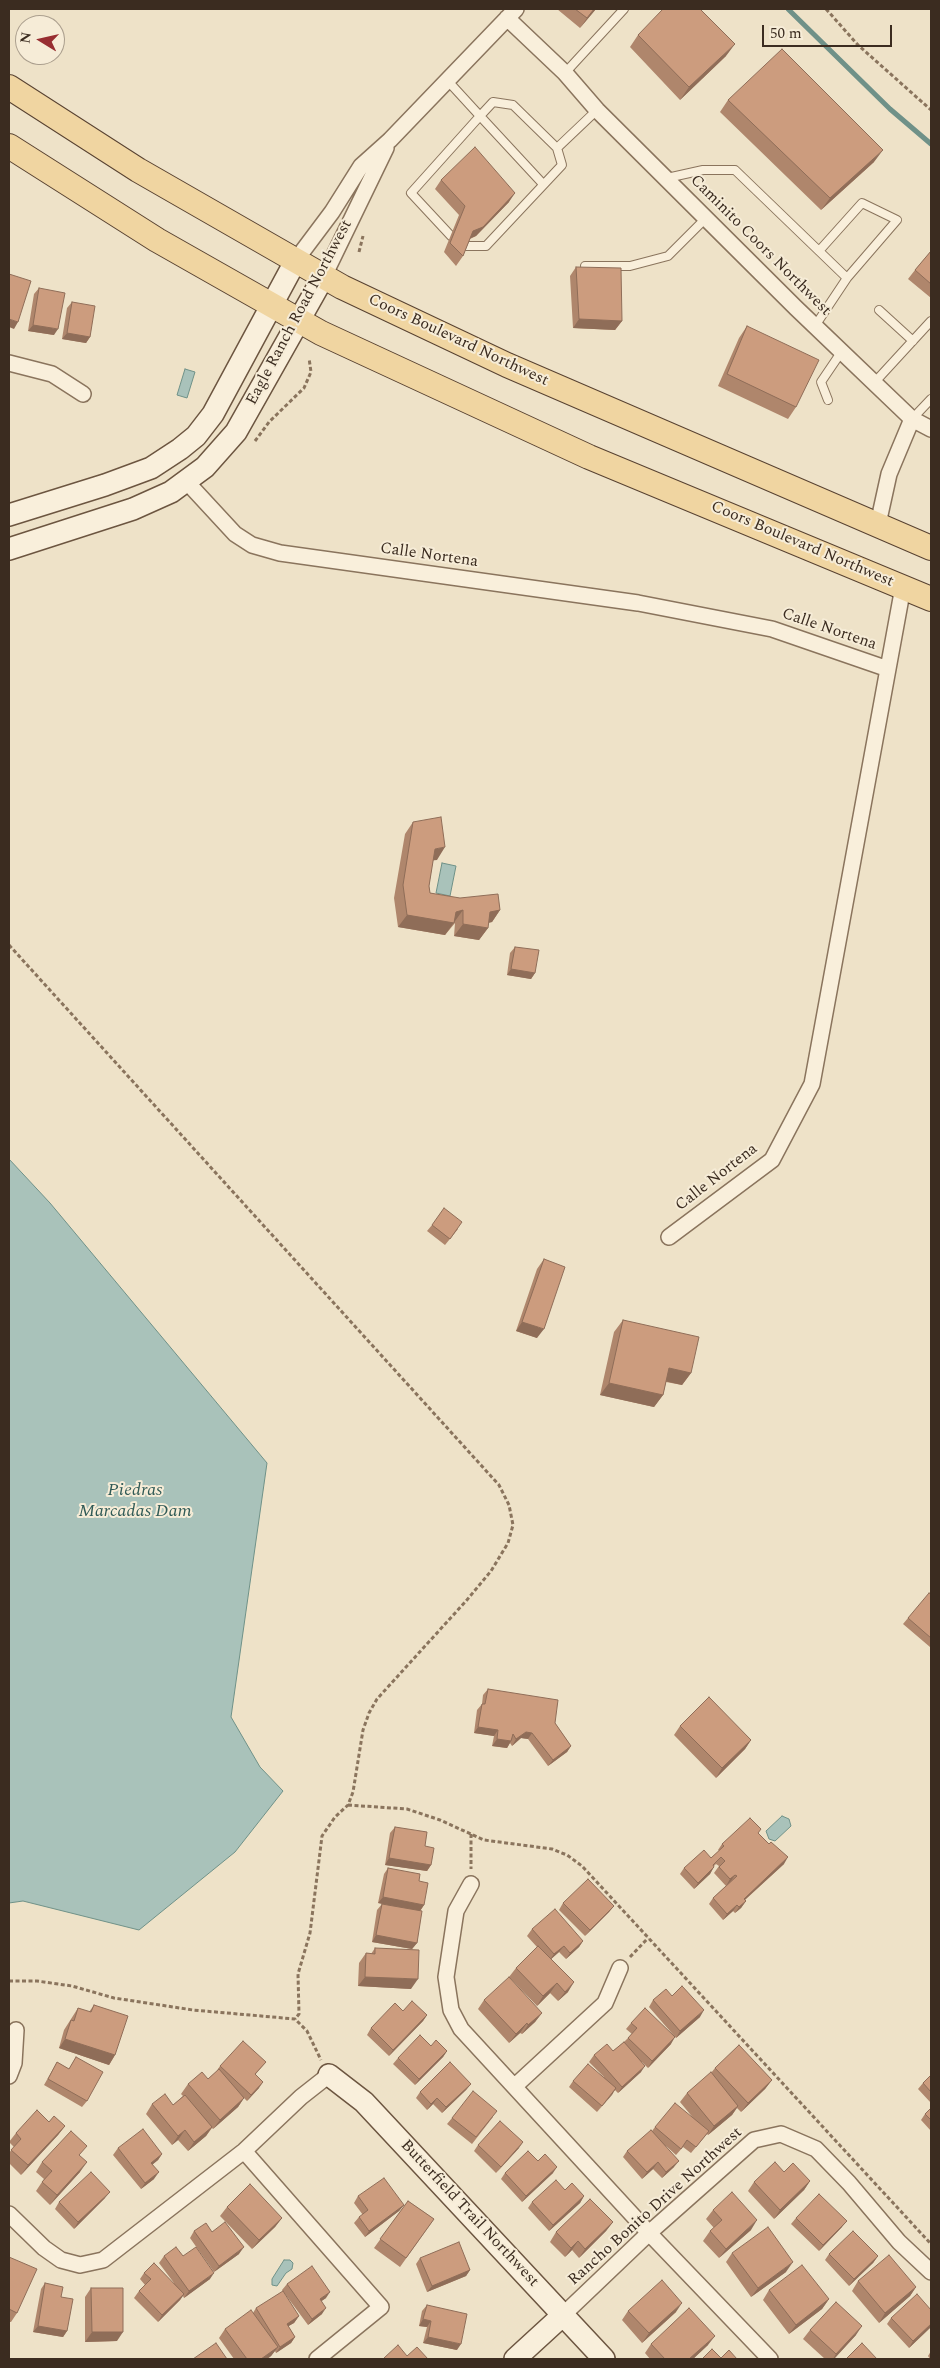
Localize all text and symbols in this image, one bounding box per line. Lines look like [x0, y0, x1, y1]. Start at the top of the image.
north arrow [15, 15, 65, 65]
scale bar [765, 15, 895, 47]
text: 50 m [770, 22, 802, 45]
text: N [14, 30, 37, 45]
street label: Caminito Coors Northwest [685, 171, 835, 321]
street label: Eagle Ranch Road Northwest [243, 217, 357, 409]
street label: Coors Boulevard Northwest [365, 291, 551, 391]
street label: Coors Boulevard Northwest [708, 498, 896, 592]
street label: Calle Nortena [379, 540, 479, 572]
street label: Calle Nortena [779, 605, 879, 655]
street label: Calle Nortena [672, 1140, 762, 1216]
water label: Piedras Marcadas Dam [78, 1480, 192, 1522]
street label: Rancho Bonito Drive Northwest [565, 2124, 747, 2290]
street label: Butterfield Trail Northwest [396, 2136, 542, 2292]

